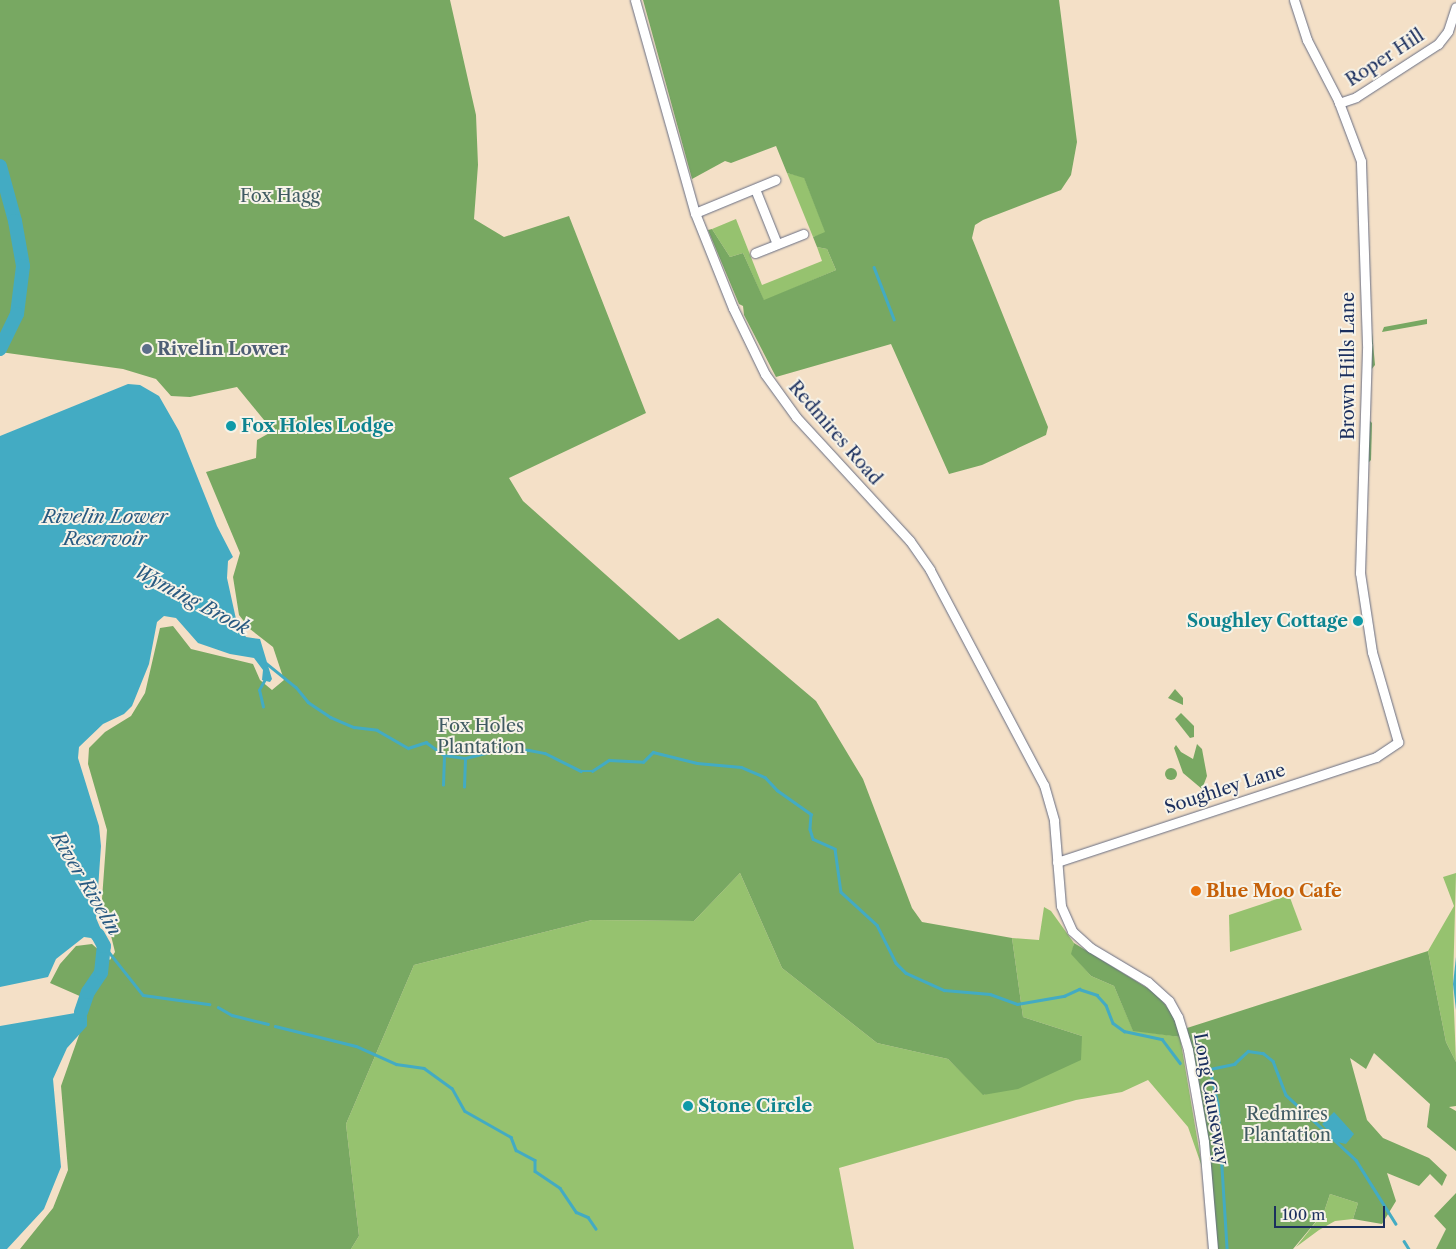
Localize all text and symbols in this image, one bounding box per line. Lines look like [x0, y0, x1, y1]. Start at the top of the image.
street label: Roper Hill [1342, 25, 1428, 91]
park label: Fox Hagg [240, 185, 320, 207]
street label: Brown Hills Lane [1337, 292, 1359, 440]
place label: Rivelin Lower [157, 338, 288, 360]
marker: Rivelin Lower [141, 343, 153, 355]
street label: Redmires Road [784, 377, 886, 489]
place label: Fox Holes Lodge [241, 415, 394, 437]
marker: Fox Holes Lodge [225, 420, 237, 432]
water label: Rivelin Lower Reservoir [42, 506, 168, 550]
water label: Wyming Brook [130, 560, 254, 640]
place label: Soughley Cottage [1186, 610, 1348, 632]
marker: Soughley Cottage [1352, 615, 1364, 627]
park label: Fox Holes Plantation [437, 716, 525, 759]
street label: Soughley Lane [1162, 759, 1288, 819]
water label: River Rivelin [46, 828, 126, 940]
place label: Blue Moo Cafe [1206, 880, 1342, 902]
marker: Blue Moo Cafe [1190, 885, 1202, 897]
street label: Long Causeway [1189, 1031, 1233, 1167]
place label: Stone Circle [698, 1095, 812, 1117]
marker: Stone Circle [682, 1100, 694, 1112]
park label: Redmires Plantation [1243, 1104, 1331, 1146]
scale bar [1276, 1196, 1387, 1228]
text: 100 m [1282, 1205, 1325, 1224]

